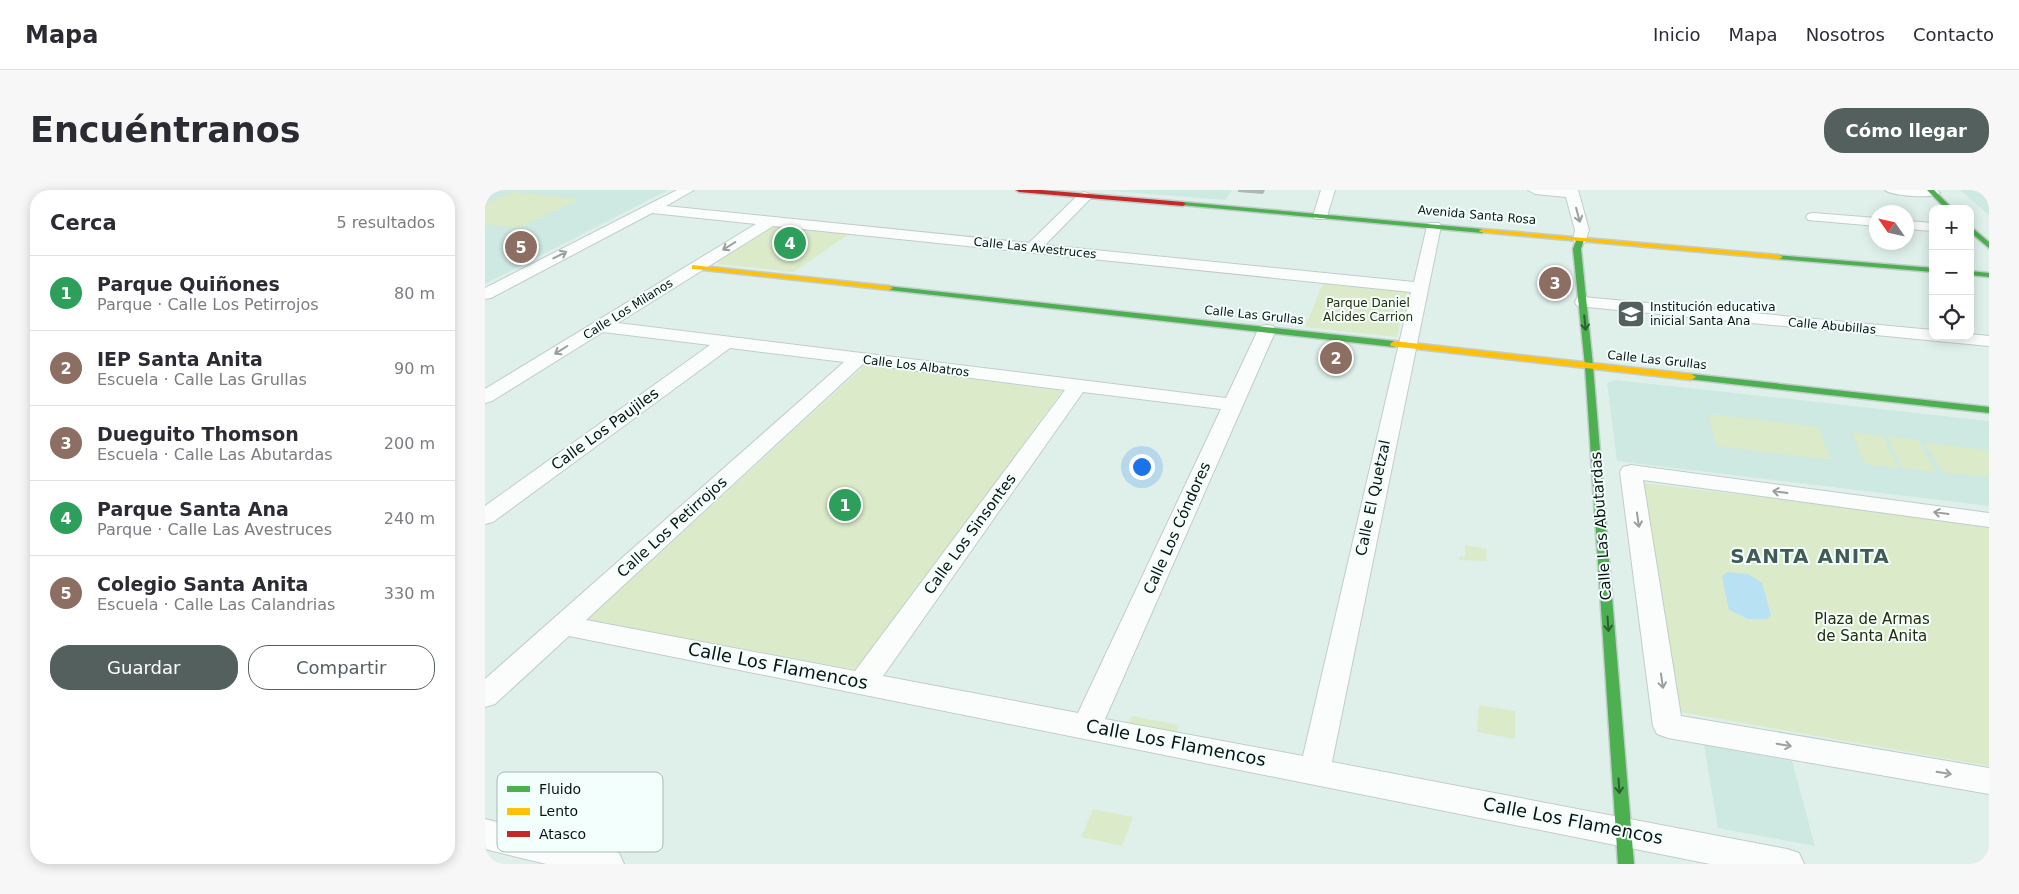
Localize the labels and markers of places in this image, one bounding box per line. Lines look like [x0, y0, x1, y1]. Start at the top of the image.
pin: 4 [774, 224, 806, 262]
pin: 5 [505, 228, 537, 266]
pin: 3 [1539, 264, 1571, 302]
school or university icon: Institución educativa inicial Santa Ana [1616, 299, 1646, 329]
place label: Institución educativa inicial Santa Ana [1650, 300, 1776, 328]
pin: 2 [1320, 339, 1352, 377]
pin: 1 [829, 486, 861, 524]

